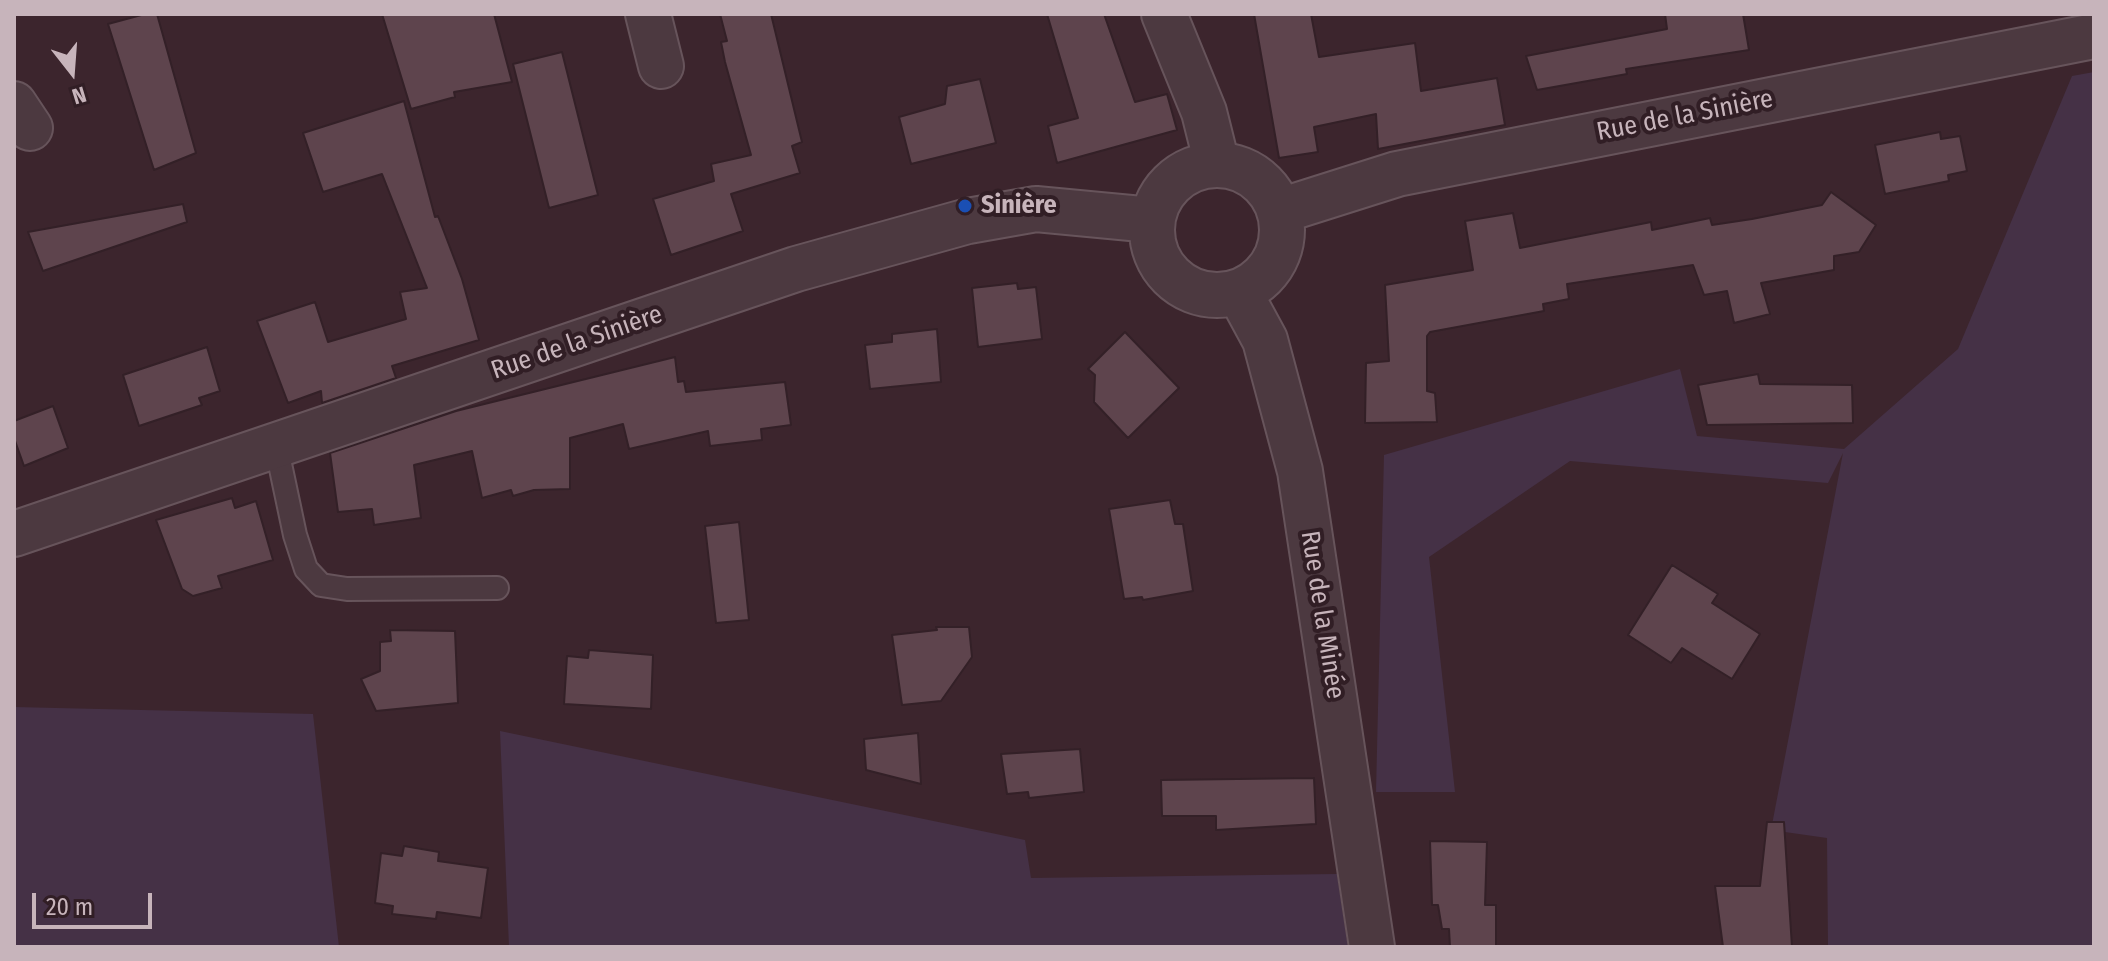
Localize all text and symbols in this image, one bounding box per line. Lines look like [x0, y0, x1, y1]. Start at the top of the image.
north arrow [32, 32, 112, 112]
text: N [69, 81, 89, 110]
street label: Rue de la Sinière [1594, 84, 1776, 148]
place label: Sinière [981, 190, 1057, 222]
marker: Sinière [956, 197, 974, 215]
street label: Rue de la Sinière [487, 299, 667, 387]
street label: Rue de la Minée [1293, 529, 1351, 701]
scale bar [36, 877, 156, 927]
text: 20 m [46, 893, 93, 921]

